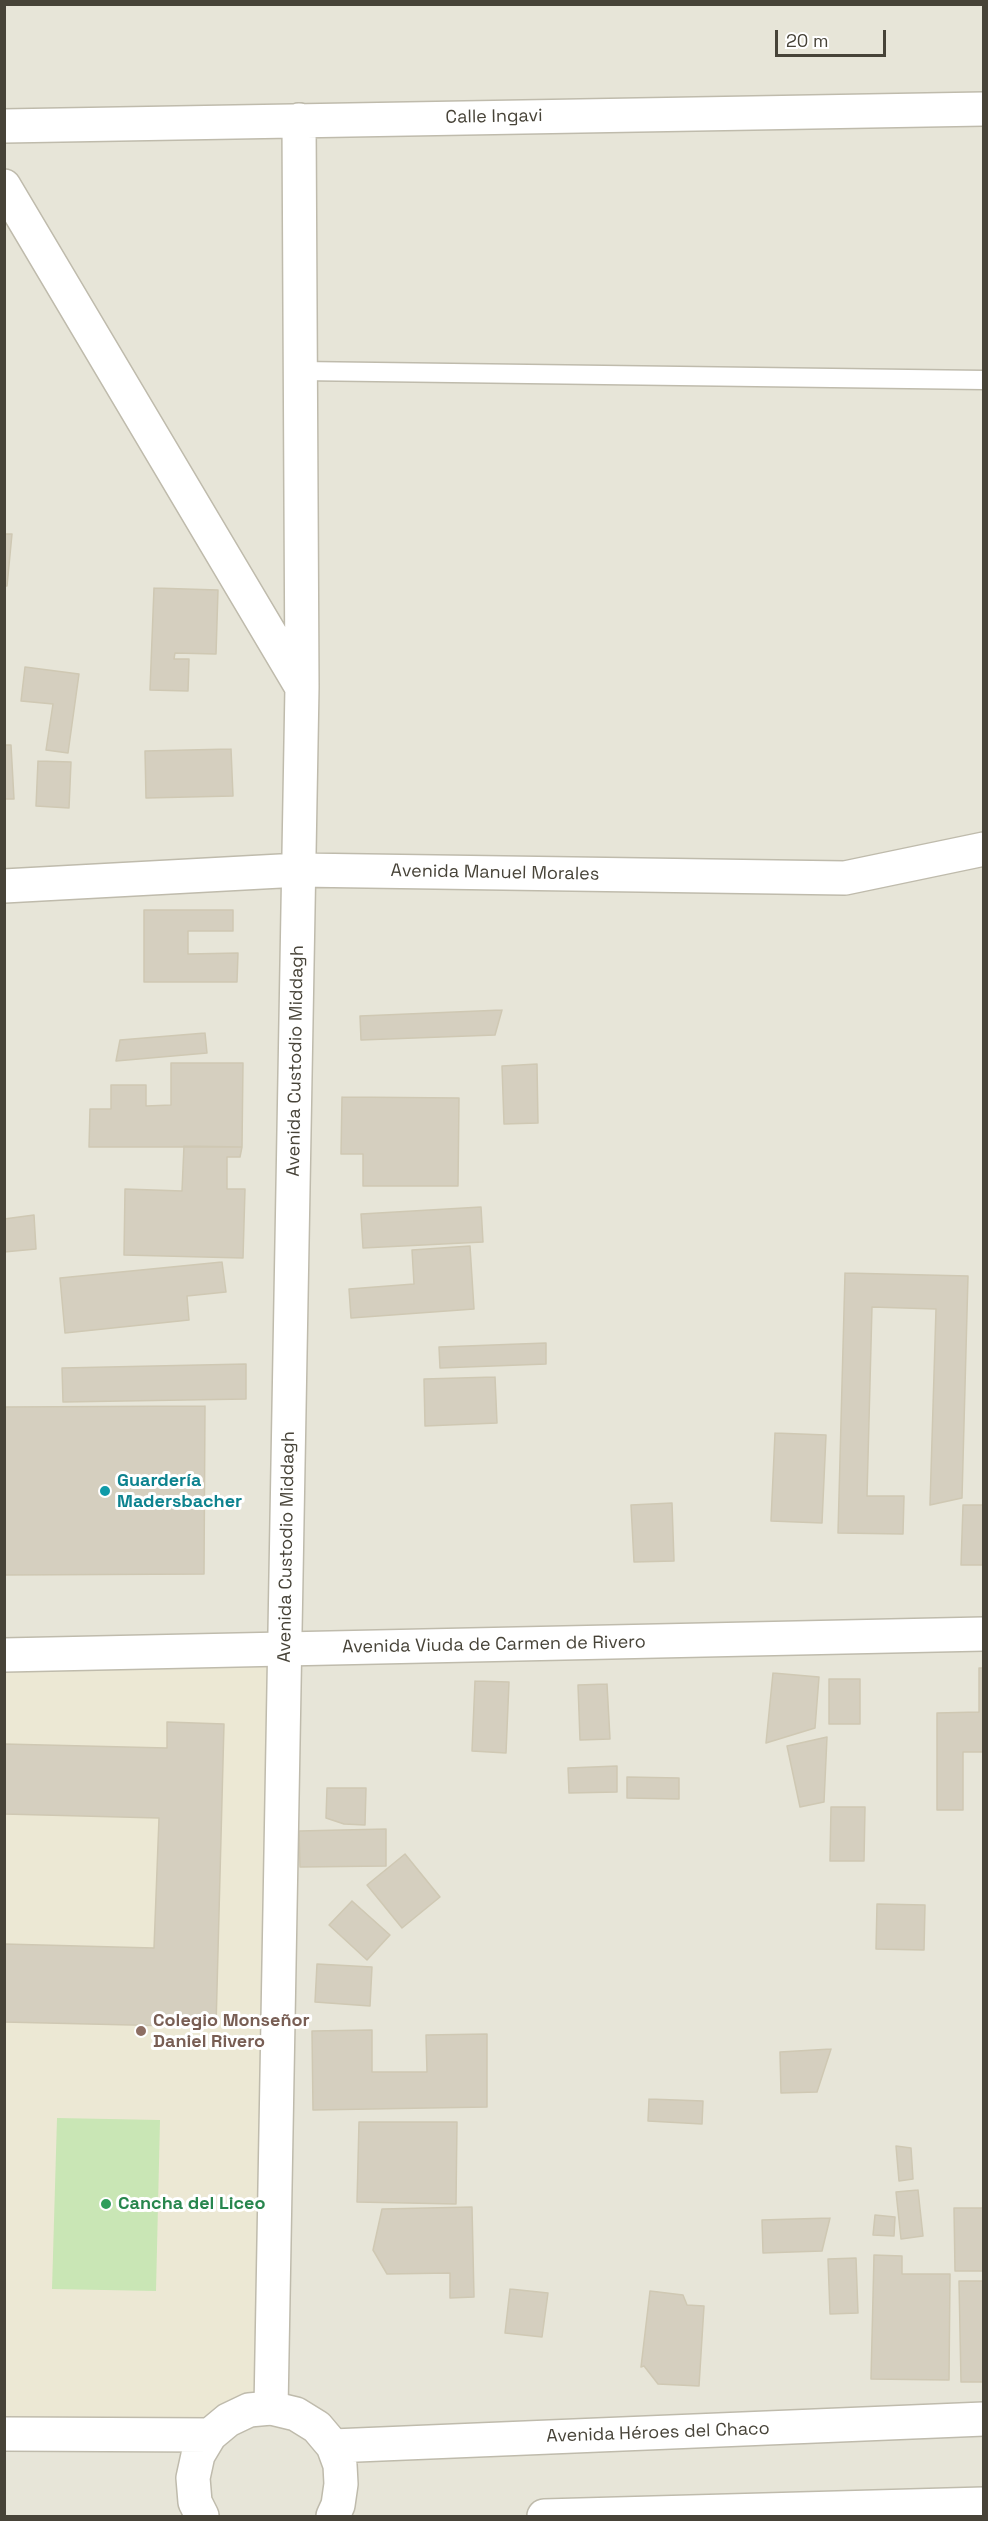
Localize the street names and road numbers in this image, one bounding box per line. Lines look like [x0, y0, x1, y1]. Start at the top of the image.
street label: Calle Ingavi [445, 105, 543, 129]
street label: Avenida Manuel Morales [391, 860, 599, 886]
street label: Avenida Custodio Middagh [283, 945, 309, 1177]
street label: Avenida Custodio Middagh [274, 1431, 300, 1663]
street label: Avenida Viuda de Carmen de Rivero [342, 1632, 646, 1658]
street label: Avenida Héroes del Chaco [546, 2418, 770, 2448]

